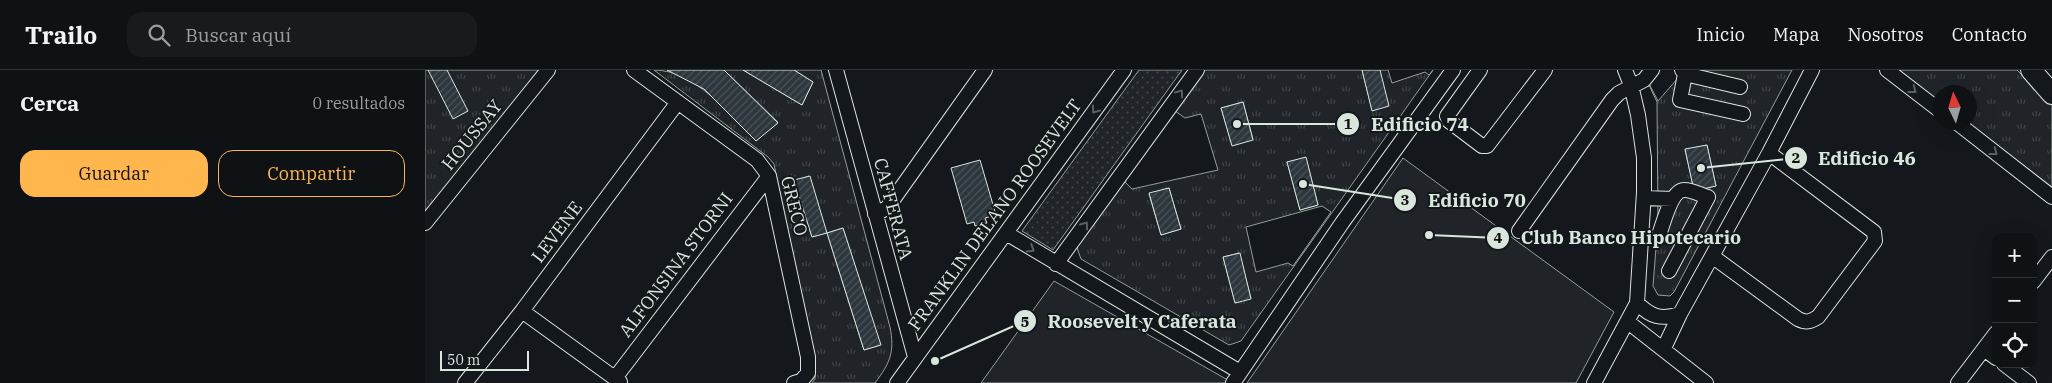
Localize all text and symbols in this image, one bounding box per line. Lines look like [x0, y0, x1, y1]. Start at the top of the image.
search box [127, 12, 477, 57]
text: Trailo [25, 19, 97, 51]
icon: search [145, 21, 173, 49]
text: Buscar aquí [185, 23, 291, 47]
text: Inicio [1697, 23, 1745, 46]
text: Mapa [1773, 23, 1820, 46]
text: Nosotros [1848, 23, 1924, 46]
text: Contacto [1952, 23, 2027, 46]
one-way arrow [1908, 84, 1917, 93]
north arrow [1932, 85, 1977, 130]
text: Cerca [20, 89, 79, 117]
one-way arrow [1174, 89, 1183, 99]
text: 0 resultados [313, 93, 405, 113]
street label: HOUSSAY [436, 94, 507, 175]
street label: FRANKLIN DELANO ROOSEVELT [903, 94, 1087, 335]
one-way arrow [1092, 104, 1101, 113]
callout: Edificio 74 [1336, 107, 1479, 141]
text: Edificio 74 [1371, 112, 1469, 136]
text: 1 [1343, 114, 1353, 133]
callout: Edificio 46 [1783, 141, 1926, 175]
text: Edificio 46 [1818, 146, 1916, 170]
one-way arrow [1988, 147, 1997, 155]
text: 2 [1791, 148, 1801, 167]
button: Guardar [20, 150, 208, 197]
button: Compartir [218, 150, 405, 197]
street label: CAFFERATA [869, 155, 918, 263]
street label: GRECO [776, 174, 813, 238]
callout: Edificio 70 [1393, 183, 1536, 217]
street label: ALFONSINA STORNI [614, 188, 738, 342]
text: Edificio 70 [1428, 188, 1526, 212]
text: 3 [1400, 190, 1410, 209]
street label: LEVENE [526, 196, 587, 267]
callout: Club Banco Hipotecario [1486, 221, 1751, 255]
one-way arrow [1079, 222, 1087, 231]
text: Club Banco Hipotecario [1521, 225, 1741, 249]
text: 4 [1493, 228, 1503, 247]
map controls [1992, 233, 2037, 368]
button: + [1992, 233, 2037, 278]
one-way arrow [1025, 242, 1034, 252]
button: − [1992, 278, 2037, 323]
callout: Roosevelt y Caferata [1013, 304, 1247, 338]
text: Roosevelt y Caferata [1047, 309, 1237, 333]
text: 5 [1020, 312, 1030, 331]
button: locate [1992, 323, 2037, 368]
scale bar [440, 348, 529, 371]
text: 50 m [447, 351, 480, 369]

